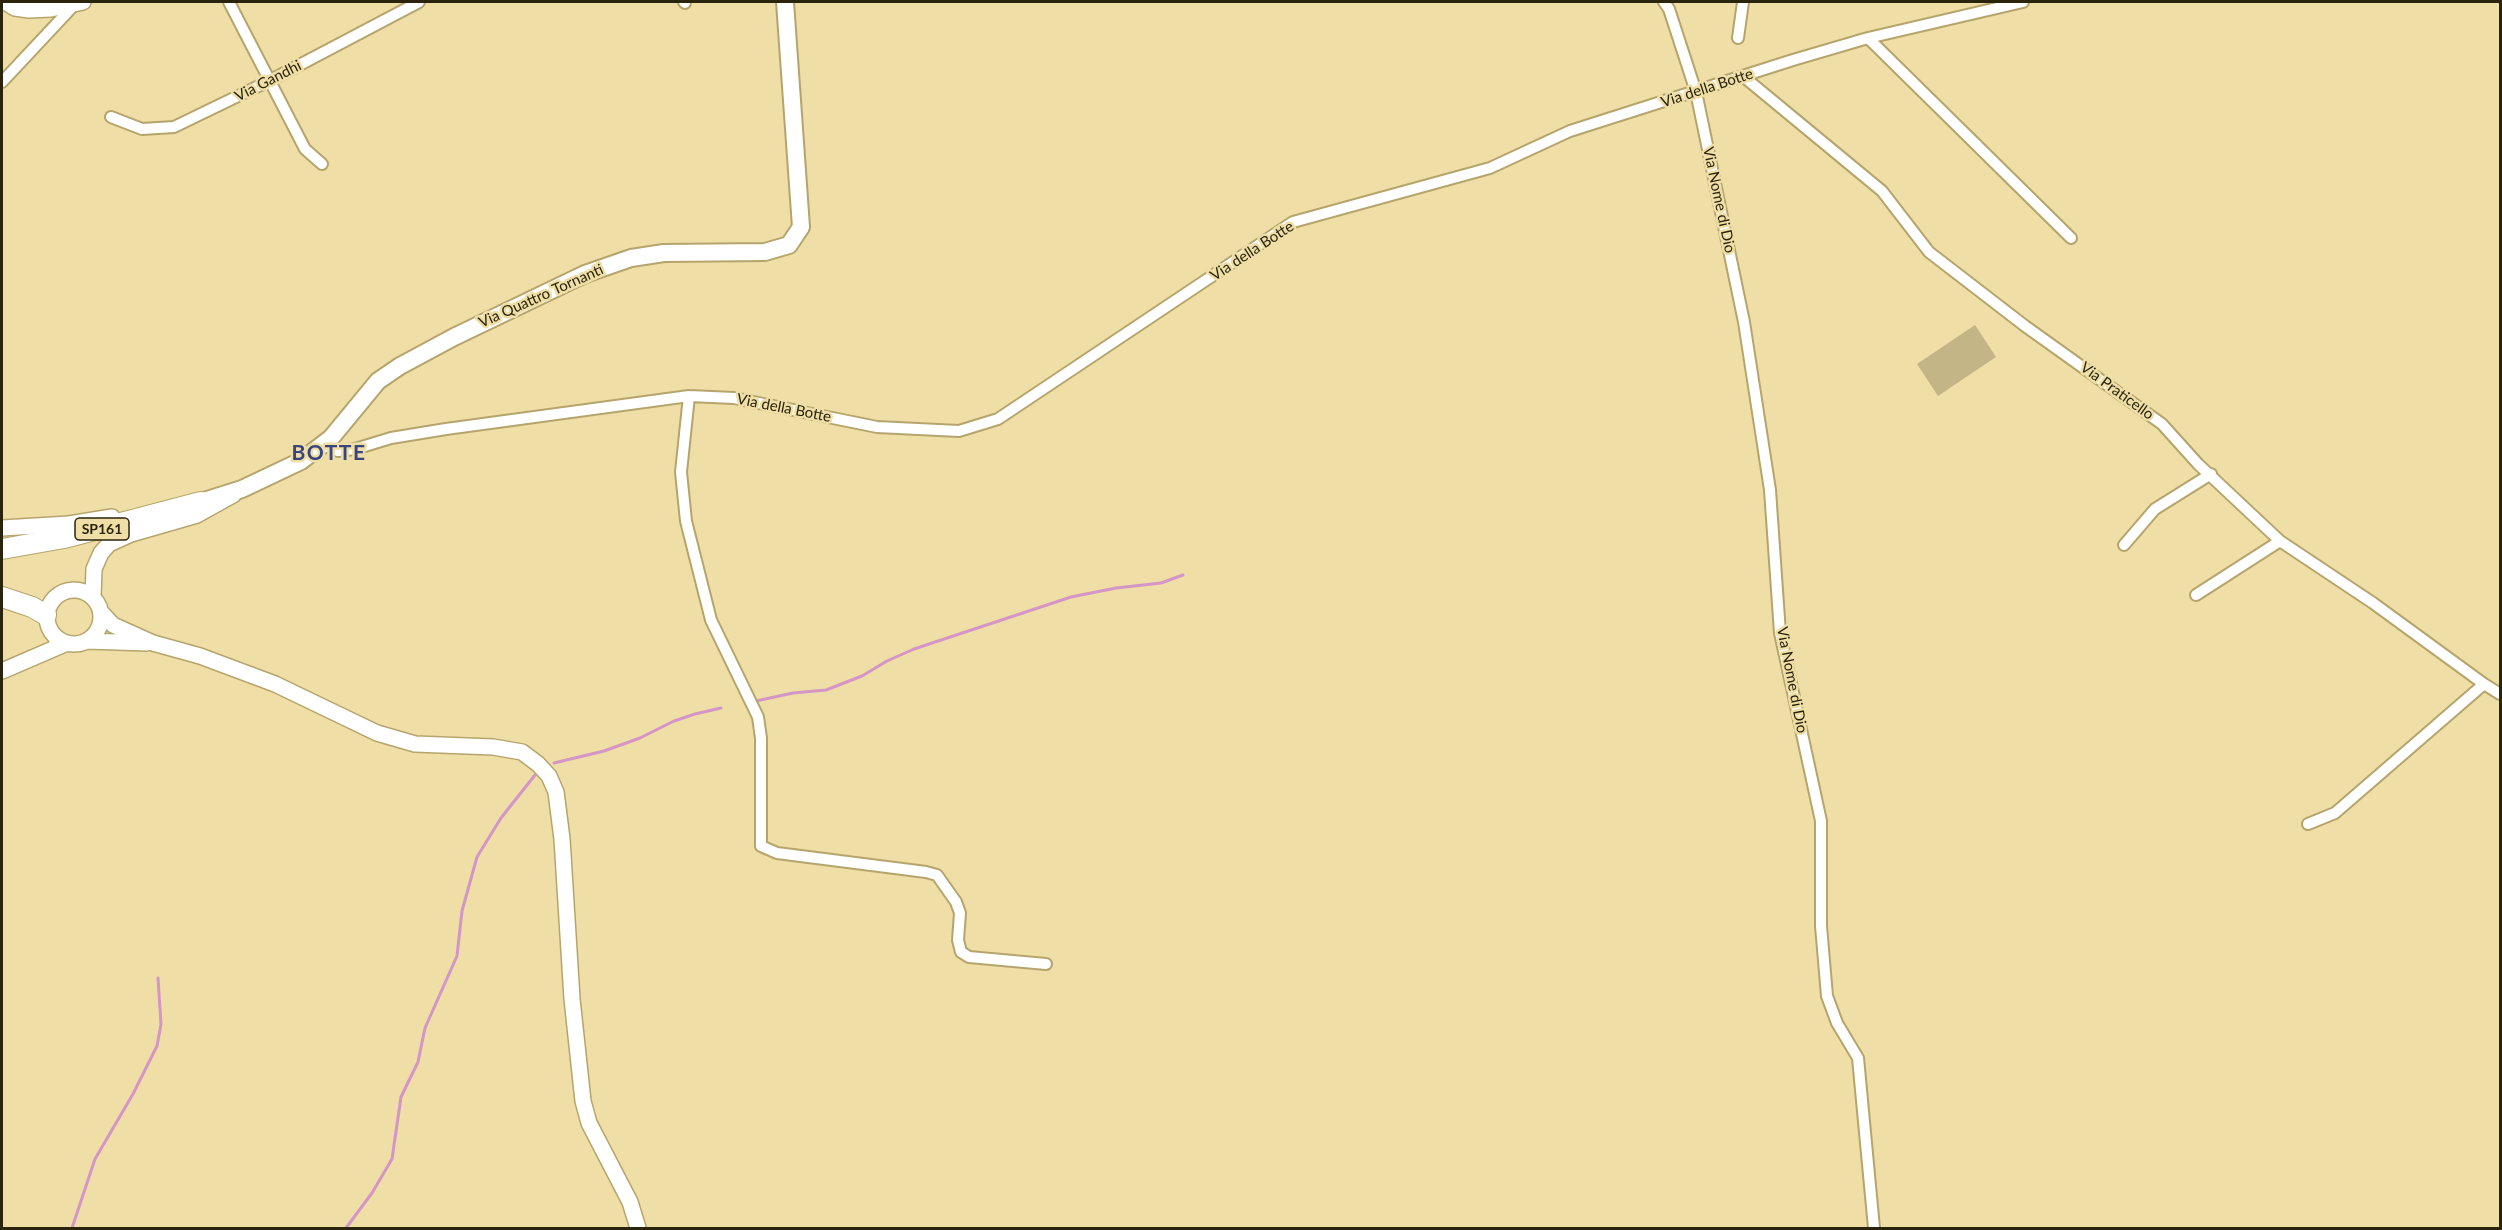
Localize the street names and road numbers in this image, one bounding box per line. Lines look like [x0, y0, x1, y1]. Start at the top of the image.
street label: Via Gandhi [232, 57, 304, 105]
street label: Via della Botte [1659, 65, 1755, 111]
street label: Via Nome di Dio [1699, 145, 1739, 255]
street label: Via della Botte [1207, 217, 1297, 285]
street label: Via Quattro Tornanti [476, 260, 606, 332]
street label: Via Praticello [2077, 358, 2157, 424]
street label: Via della Botte [735, 390, 833, 426]
road number: SP161 [75, 518, 129, 540]
street label: Via Nome di Dio [1773, 625, 1811, 735]

